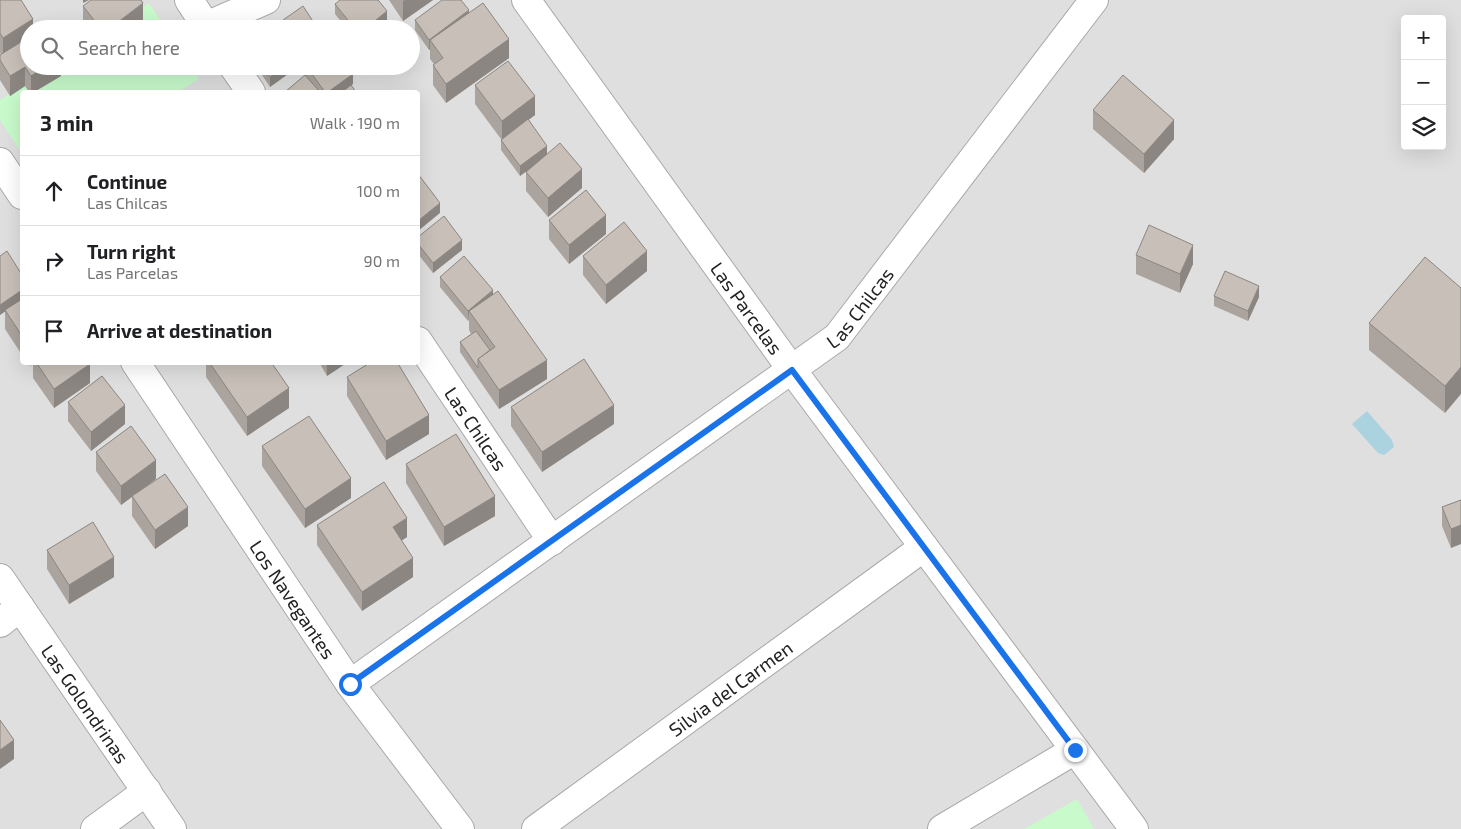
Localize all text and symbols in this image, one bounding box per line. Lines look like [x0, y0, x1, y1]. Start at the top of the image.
map controls [1401, 15, 1446, 150]
button: + [1401, 15, 1446, 60]
search box [20, 20, 420, 75]
icon: search [38, 34, 66, 62]
text: Search here [78, 36, 180, 59]
button: − [1401, 60, 1446, 105]
button: layers [1401, 105, 1446, 150]
text: 3 min [40, 110, 93, 135]
text: Walk · 190 m [310, 113, 400, 132]
text: Continue [87, 170, 167, 193]
icon: ahead [40, 177, 68, 205]
text: 100 m [357, 181, 400, 200]
text: Las Chilcas [87, 193, 168, 212]
text: Turn right [87, 240, 175, 263]
icon: right [40, 247, 68, 275]
text: 90 m [364, 251, 400, 270]
street label: Las Parcelas [706, 257, 788, 358]
text: Las Parcelas [87, 263, 178, 282]
street label: Las Chilcas [821, 263, 898, 353]
icon: arrive [40, 317, 68, 345]
text: Arrive at destination [87, 319, 272, 342]
street label: Las Chilcas [440, 382, 513, 474]
street label: Los Navegantes [246, 535, 341, 663]
street label: Silvia del Carmen [664, 635, 797, 741]
street label: Las Golondrinas [37, 640, 135, 767]
route start [339, 673, 362, 696]
route end [1064, 739, 1087, 762]

